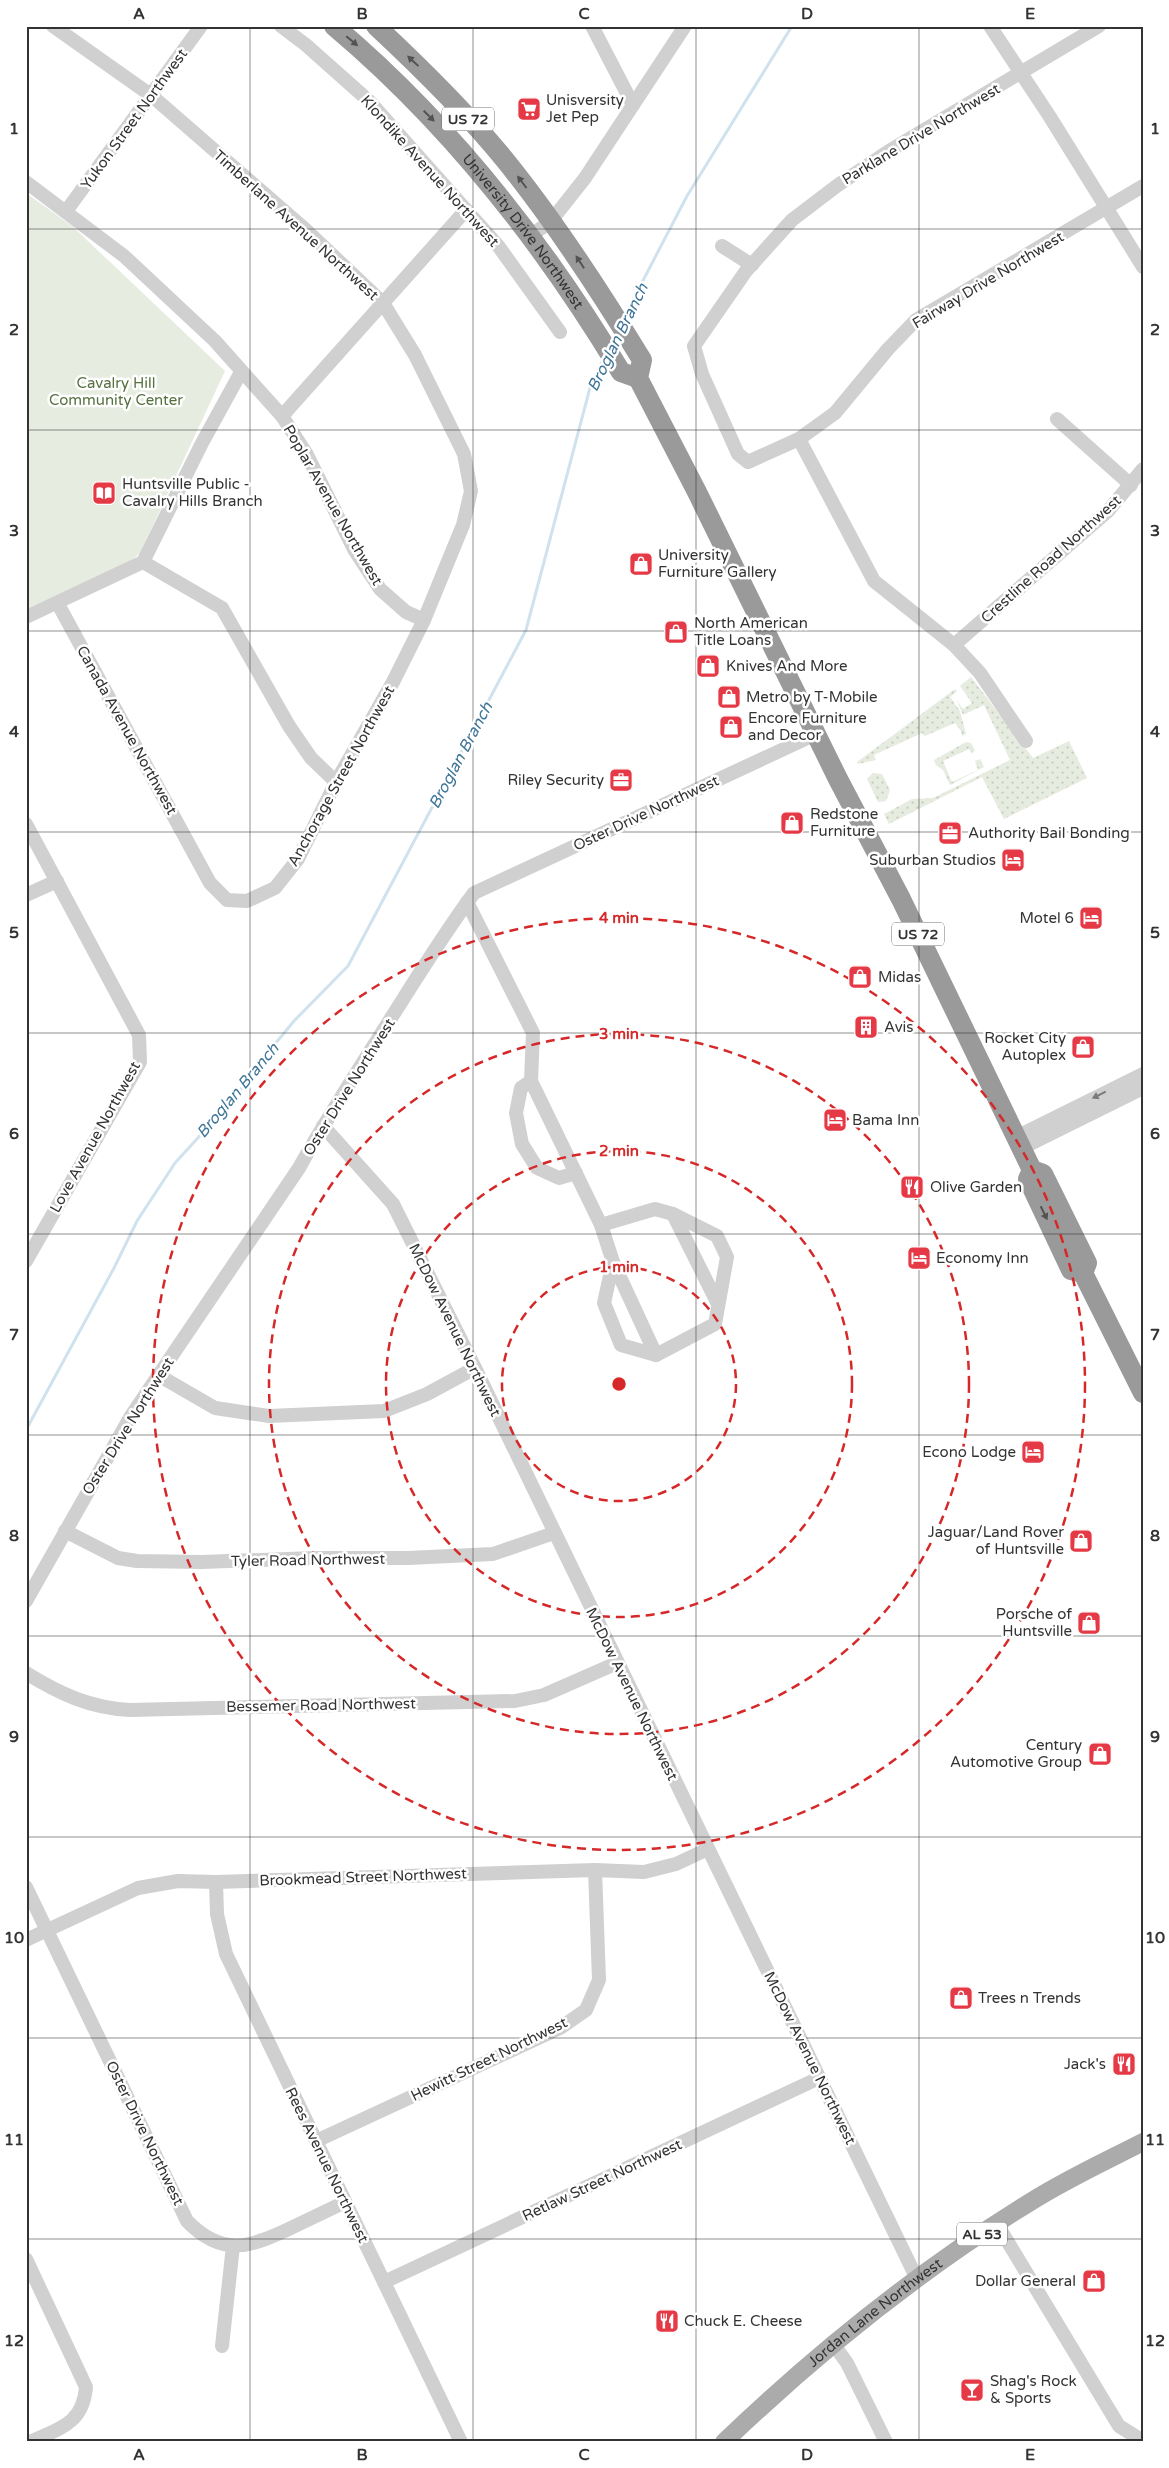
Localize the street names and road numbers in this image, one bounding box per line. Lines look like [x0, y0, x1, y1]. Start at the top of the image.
street label: Yukon Street Northwest [77, 45, 191, 193]
street label: Parklane Drive Northwest [839, 80, 1003, 188]
street label: Klondike Avenue Northwest [357, 91, 503, 251]
road number: US 72 [442, 108, 494, 130]
street label: Timberlane Avenue Northwest [210, 146, 382, 304]
street label: University Drive Northwest [458, 150, 588, 313]
street label: Fairway Drive Northwest [909, 228, 1067, 332]
street label: Poplar Avenue Northwest [280, 422, 387, 589]
street label: Crestline Road Northwest [977, 491, 1125, 627]
street label: Canada Avenue Northwest [73, 642, 181, 818]
street label: Anchorage Street Northwest [284, 682, 398, 870]
street label: Oster Drive Northwest [570, 771, 722, 855]
road number: US 72 [892, 922, 944, 946]
street label: Oster Drive Northwest [299, 1015, 399, 1159]
street label: Love Avenue Northwest [46, 1058, 144, 1216]
street label: McDow Avenue Northwest [405, 1241, 505, 1420]
street label: Oster Drive Northwest [78, 1354, 178, 1498]
street label: Tyler Road Northwest [231, 1550, 385, 1570]
street label: McDow Avenue Northwest [582, 1605, 682, 1784]
street label: Bessemer Road Northwest [226, 1694, 416, 1716]
street label: Brookmead Street Northwest [259, 1864, 467, 1890]
street label: McDow Avenue Northwest [760, 1969, 860, 2148]
street label: Hewitt Street Northwest [408, 2013, 570, 2105]
street label: Oster Drive Northwest [102, 2058, 188, 2208]
street label: Rees Avenue Northwest [281, 2084, 373, 2246]
street label: Retlaw Street Northwest [519, 2135, 685, 2225]
road number: AL 53 [957, 2222, 1007, 2246]
street label: Jordan Lane Northwest [804, 2254, 946, 2371]

